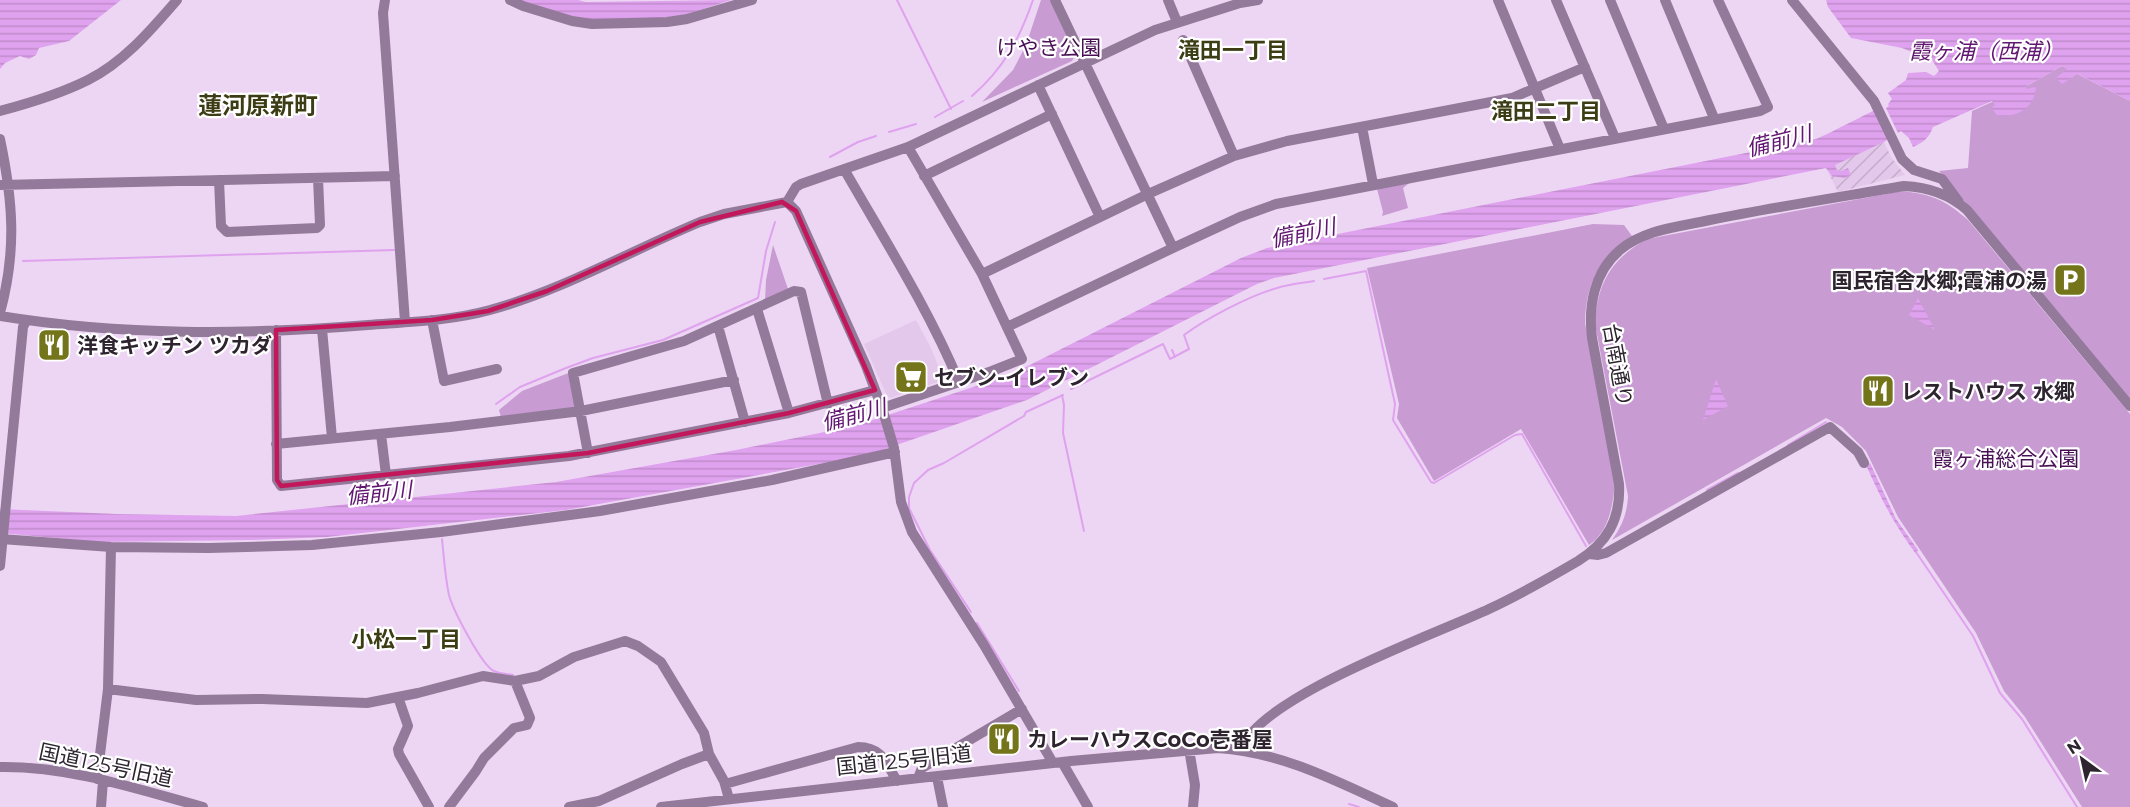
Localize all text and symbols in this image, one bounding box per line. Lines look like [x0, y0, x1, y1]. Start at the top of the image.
park label: けやき公園 [997, 35, 1102, 60]
district label: 滝田一丁目 [1178, 37, 1288, 64]
water label: 霞ヶ浦（西浦） [1909, 38, 2063, 65]
district label: 蓮河原新町 [198, 91, 318, 120]
district label: 滝田二丁目 [1491, 98, 1601, 125]
water label: 備前川 [1744, 119, 1816, 162]
water label: 備前川 [1268, 213, 1340, 253]
parking icon: 国民宿舎水郷;霞浦の湯 [2052, 262, 2088, 298]
place label: 国民宿舎水郷;霞浦の湯 [1831, 268, 2047, 293]
street label: 台南通り [1598, 321, 1638, 409]
restaurant icon: 洋食キッチン ツカダ [36, 327, 72, 363]
place label: 洋食キッチン ツカダ [77, 333, 272, 358]
supermarket icon: セブン-イレブン [893, 359, 929, 395]
place label: セブン-イレブン [934, 365, 1089, 390]
restaurant icon: レストハウス 水郷 [1860, 373, 1896, 409]
place label: レストハウス 水郷 [1901, 379, 2075, 404]
water label: 備前川 [819, 393, 891, 437]
park label: 霞ヶ浦総合公園 [1933, 446, 2080, 471]
water label: 備前川 [345, 476, 415, 510]
district label: 小松一丁目 [351, 626, 461, 653]
restaurant icon: カレーハウスCoCo壱番屋 [986, 721, 1022, 757]
place label: カレーハウスCoCo壱番屋 [1027, 727, 1273, 752]
north arrow [2052, 729, 2112, 789]
text: N [2064, 735, 2085, 758]
street label: 国道125号旧道 [37, 739, 175, 791]
street label: 国道125号旧道 [835, 740, 973, 780]

